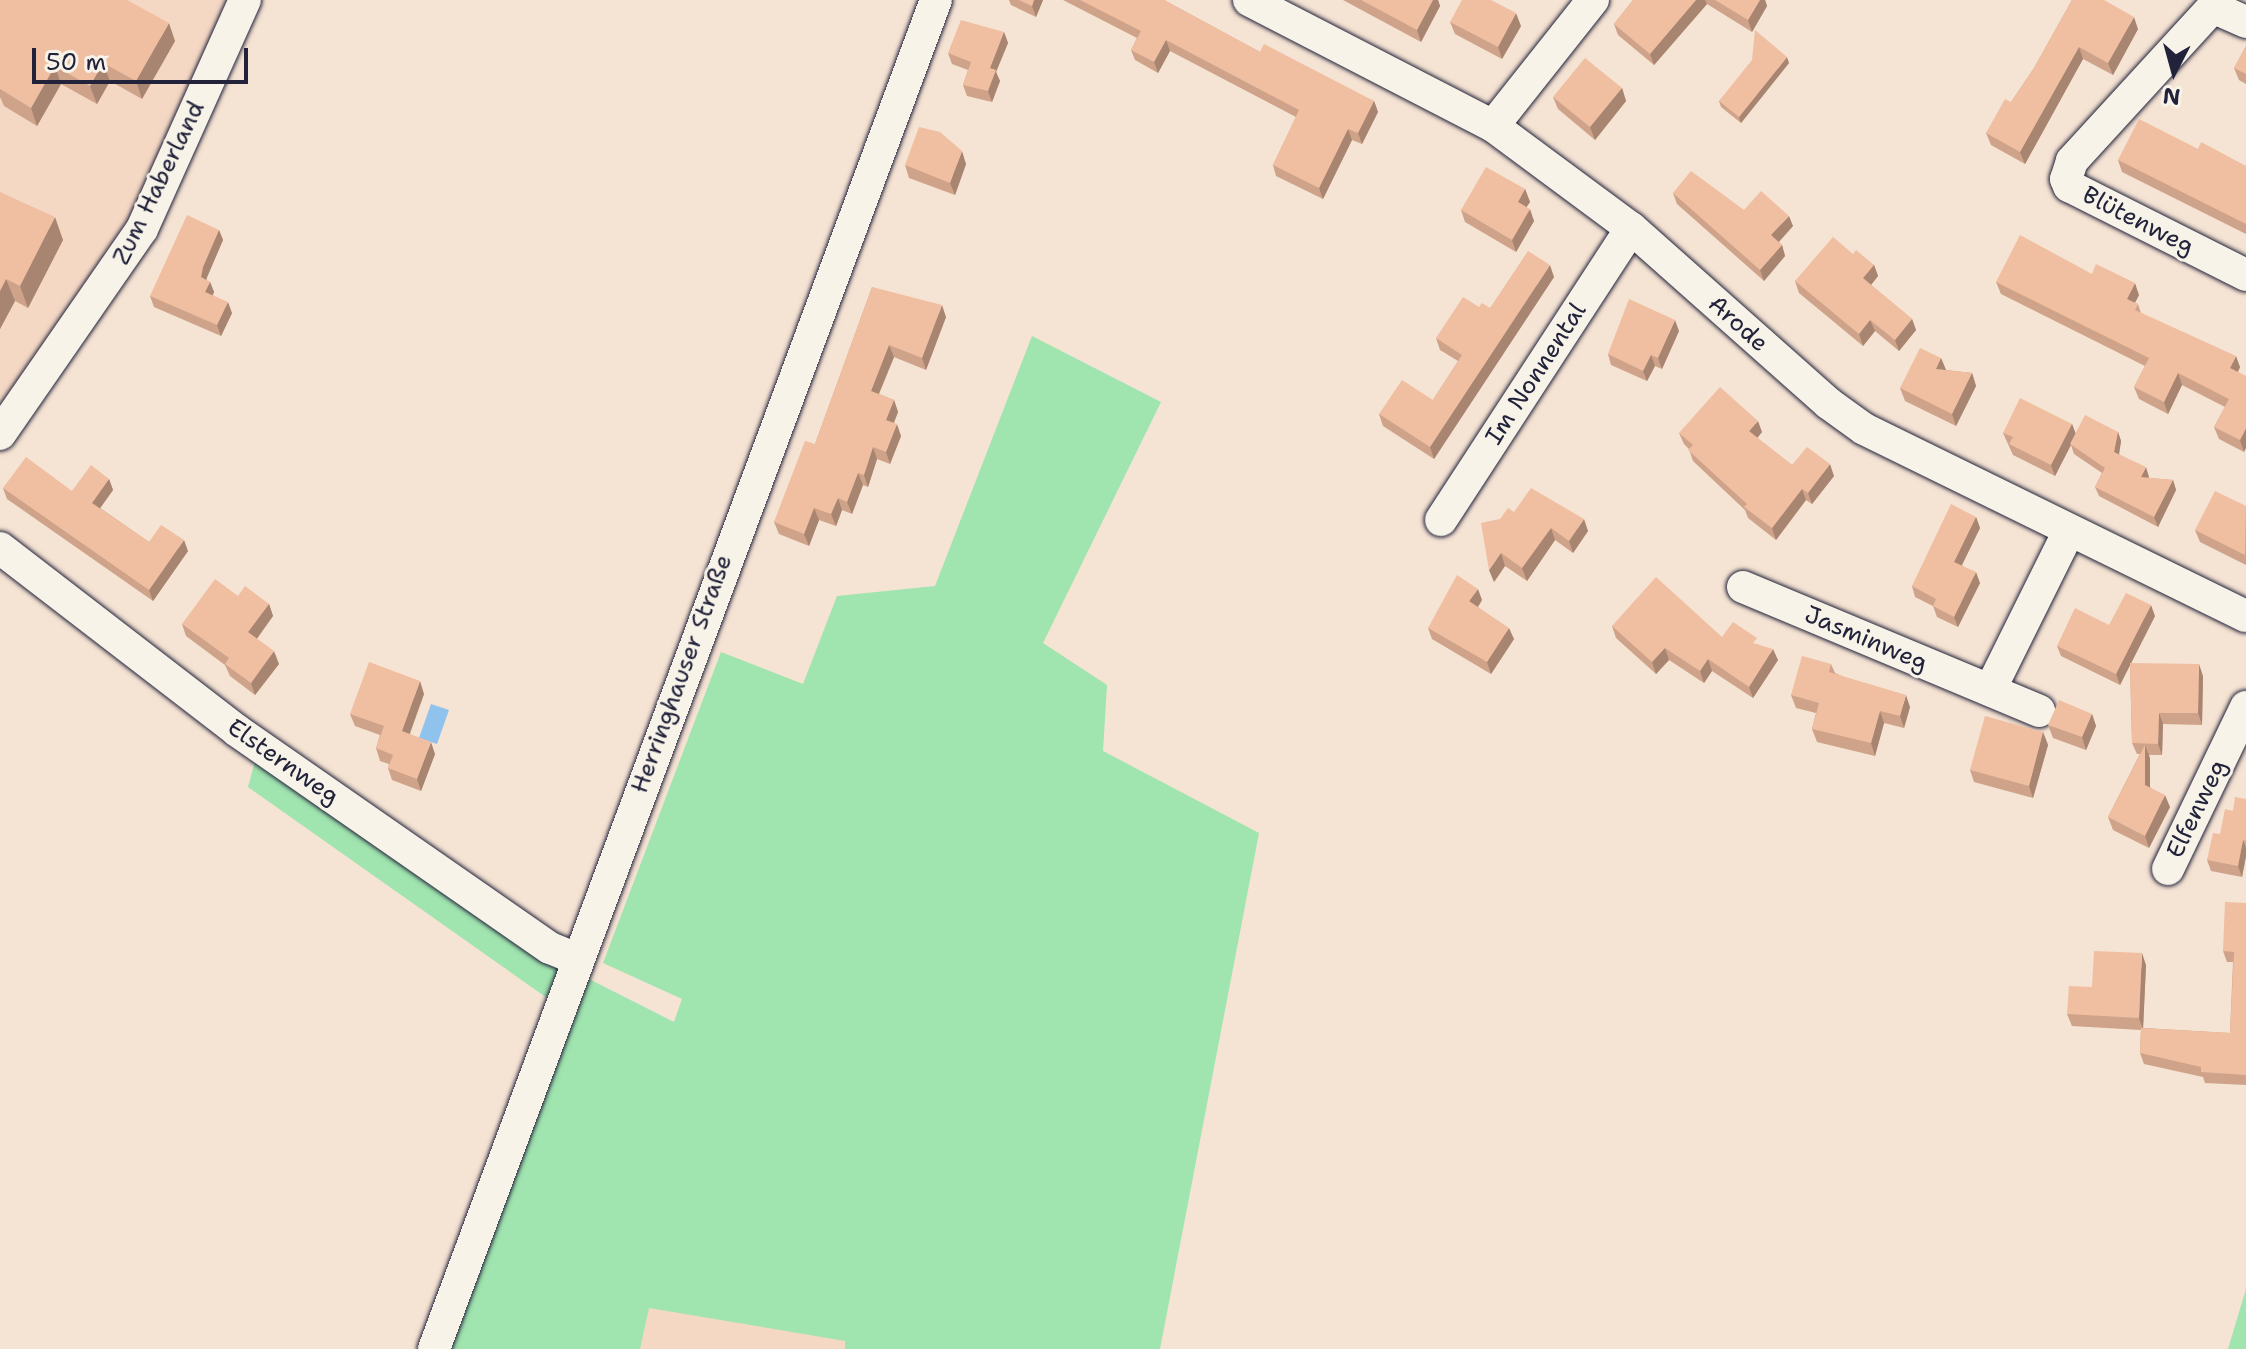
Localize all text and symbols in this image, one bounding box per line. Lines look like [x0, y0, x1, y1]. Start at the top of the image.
scale bar [36, 32, 252, 82]
north arrow [2134, 32, 2214, 112]
text: 50 m [46, 46, 106, 78]
text: N [2161, 81, 2182, 112]
street label: Zum Haberland [107, 97, 211, 269]
street label: Blütenweg [2077, 181, 2199, 261]
street label: Arode [1702, 290, 1774, 358]
street label: Im Nonnental [1480, 298, 1592, 450]
street label: Herringhauser Straße [625, 551, 739, 797]
street label: Jasminweg [1800, 600, 1932, 678]
street label: Elsternweg [222, 713, 344, 811]
street label: Elfenweg [2161, 755, 2233, 863]

